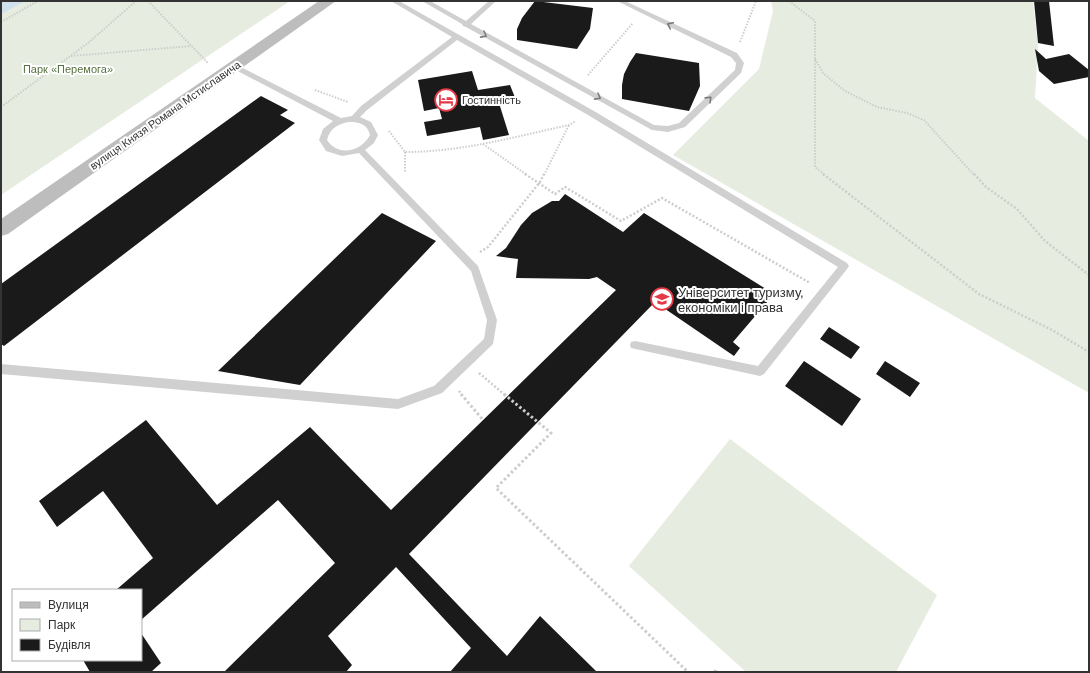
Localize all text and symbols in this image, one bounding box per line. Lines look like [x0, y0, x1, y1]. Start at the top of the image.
one-way arrow [666, 22, 674, 30]
one-way arrow [480, 30, 487, 37]
street label: вулиця Князя Романа Мстиславича [87, 58, 243, 172]
park label: Парк «Перемога» [23, 63, 113, 75]
hotel icon: Гостинність [433, 87, 459, 113]
one-way arrow [594, 93, 601, 100]
place label: Гостинність [462, 94, 521, 106]
one-way arrow [704, 96, 712, 104]
place label: Університет туризму, економіки і права [678, 285, 804, 315]
school or university icon: Університет туризму, економіки і права [649, 286, 675, 312]
legend [12, 589, 142, 661]
text: Вулиця [48, 598, 89, 612]
text: Парк [48, 618, 76, 632]
text: Будівля [48, 638, 90, 652]

